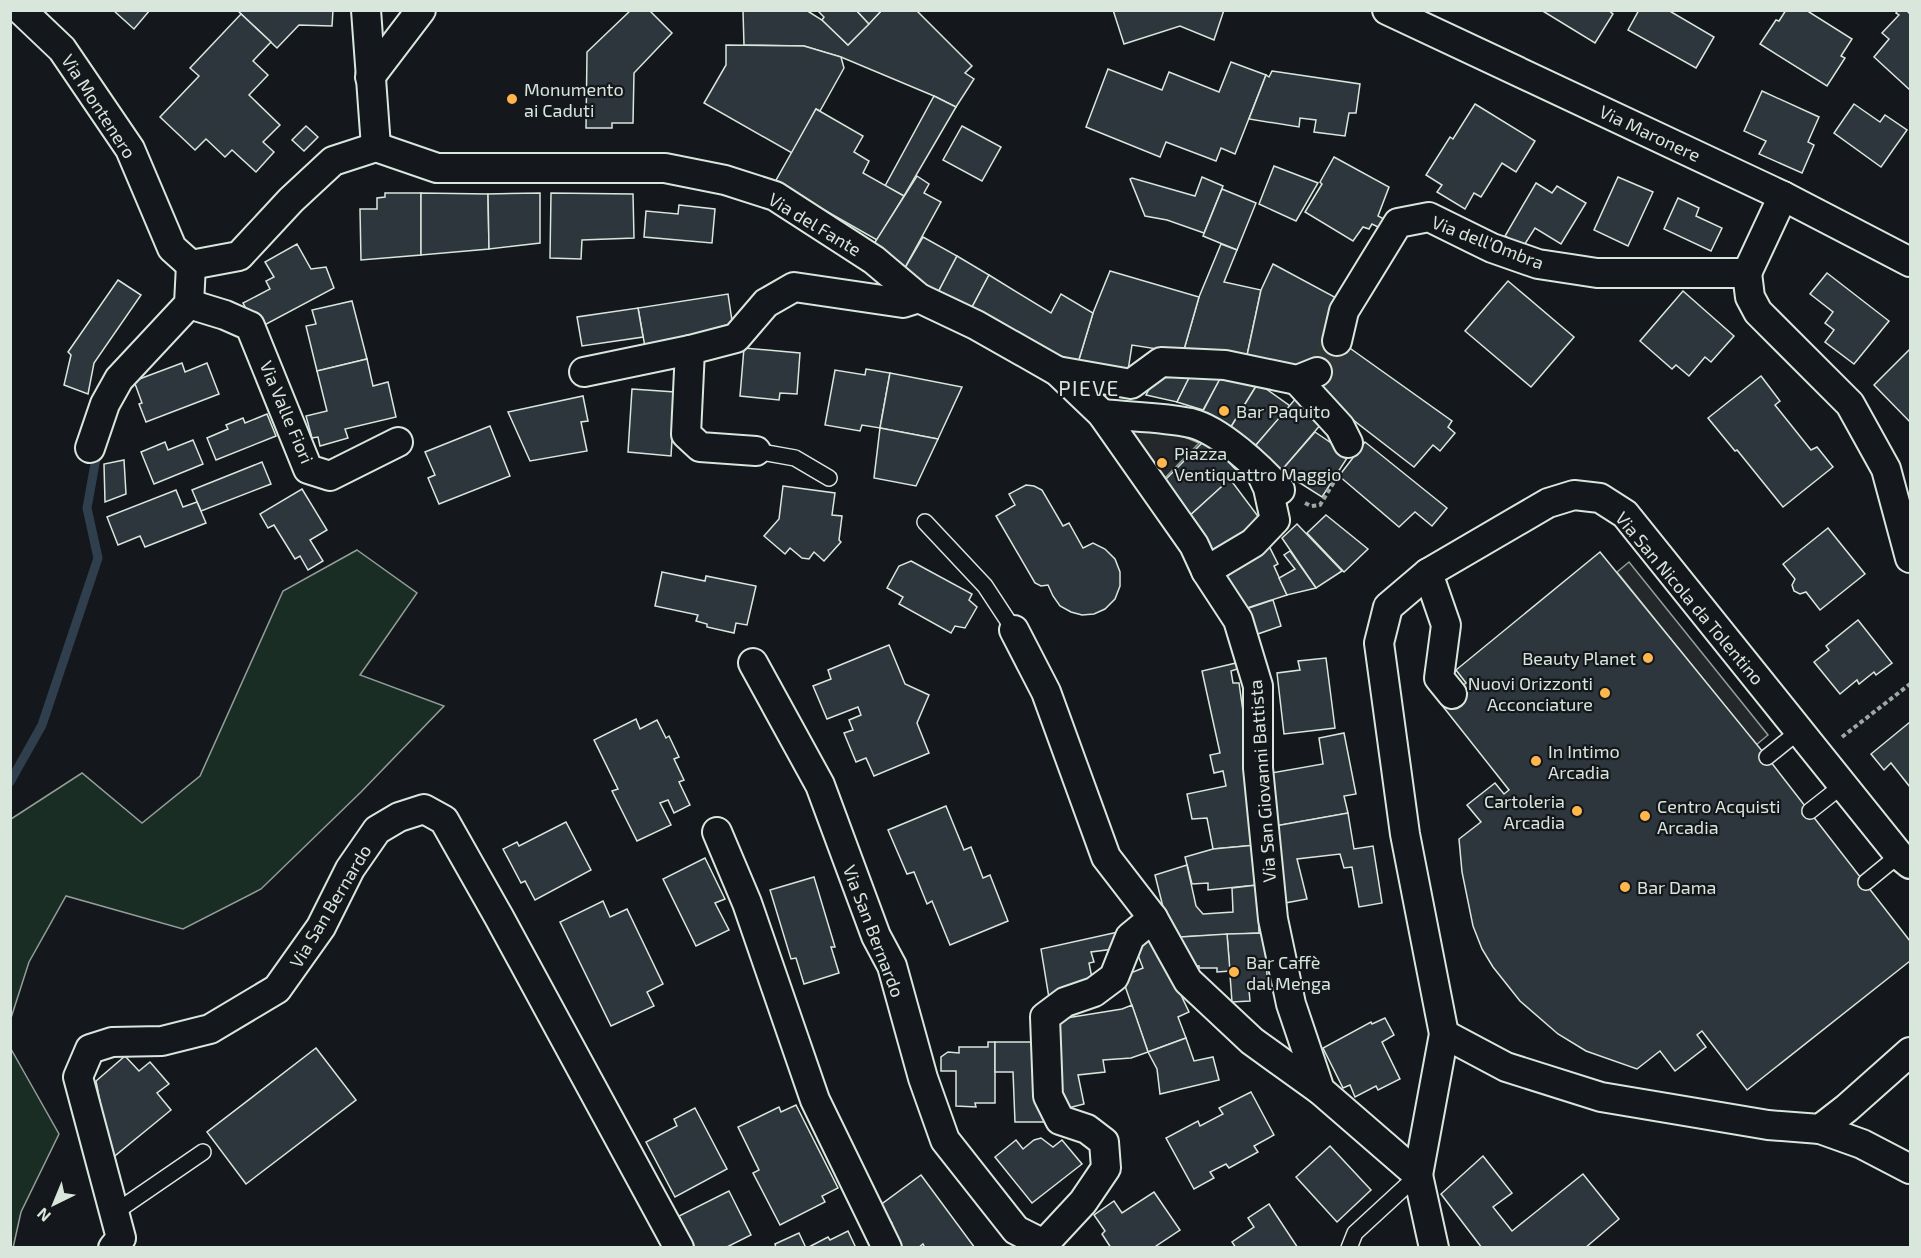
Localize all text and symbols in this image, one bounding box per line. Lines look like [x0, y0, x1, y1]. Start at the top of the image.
street label: Via Montenero [57, 50, 141, 162]
place label: Monumento ai Caduti [524, 78, 624, 121]
marker: Monumento ai Caduti [505, 92, 519, 106]
street label: Via Maronere [1596, 100, 1704, 166]
street label: Via del Fante [765, 188, 865, 260]
street label: Via dell'Ombra [1429, 210, 1547, 274]
street label: Via Valle Fiori [255, 357, 319, 467]
district label: PIEVE [1058, 375, 1120, 400]
place label: Bar Paquito [1236, 400, 1330, 422]
marker: Bar Paquito [1217, 404, 1231, 418]
place label: Piazza Ventiquattro Maggio [1174, 442, 1342, 485]
marker: Piazza Ventiquattro Maggio [1155, 456, 1169, 470]
street label: Via San Nicola da Tolentino [1611, 507, 1769, 689]
place label: Beauty Planet [1522, 647, 1636, 669]
marker: Beauty Planet [1641, 651, 1655, 665]
place label: Nuovi Orizzonti Acconciature [1468, 672, 1593, 715]
street label: Via San Giovanni Battista [1244, 679, 1280, 883]
marker: Nuovi Orizzonti Acconciature [1598, 686, 1612, 700]
place label: In Intimo Arcadia [1548, 740, 1620, 783]
marker: In Intimo Arcadia [1529, 754, 1543, 768]
place label: Cartoleria Arcadia [1484, 790, 1565, 833]
place label: Centro Acquisti Arcadia [1657, 795, 1780, 838]
marker: Cartoleria Arcadia [1570, 804, 1584, 818]
marker: Centro Acquisti Arcadia [1638, 809, 1652, 823]
street label: Via San Bernardo [285, 840, 375, 972]
street label: Via San Bernardo [839, 862, 909, 1000]
place label: Bar Dama [1637, 876, 1716, 898]
marker: Bar Dama [1618, 880, 1632, 894]
place label: Bar Caffè dal Menga [1246, 951, 1331, 994]
marker: Bar Caffè dal Menga [1227, 965, 1241, 979]
north arrow [24, 1174, 84, 1234]
text: N [33, 1204, 54, 1226]

